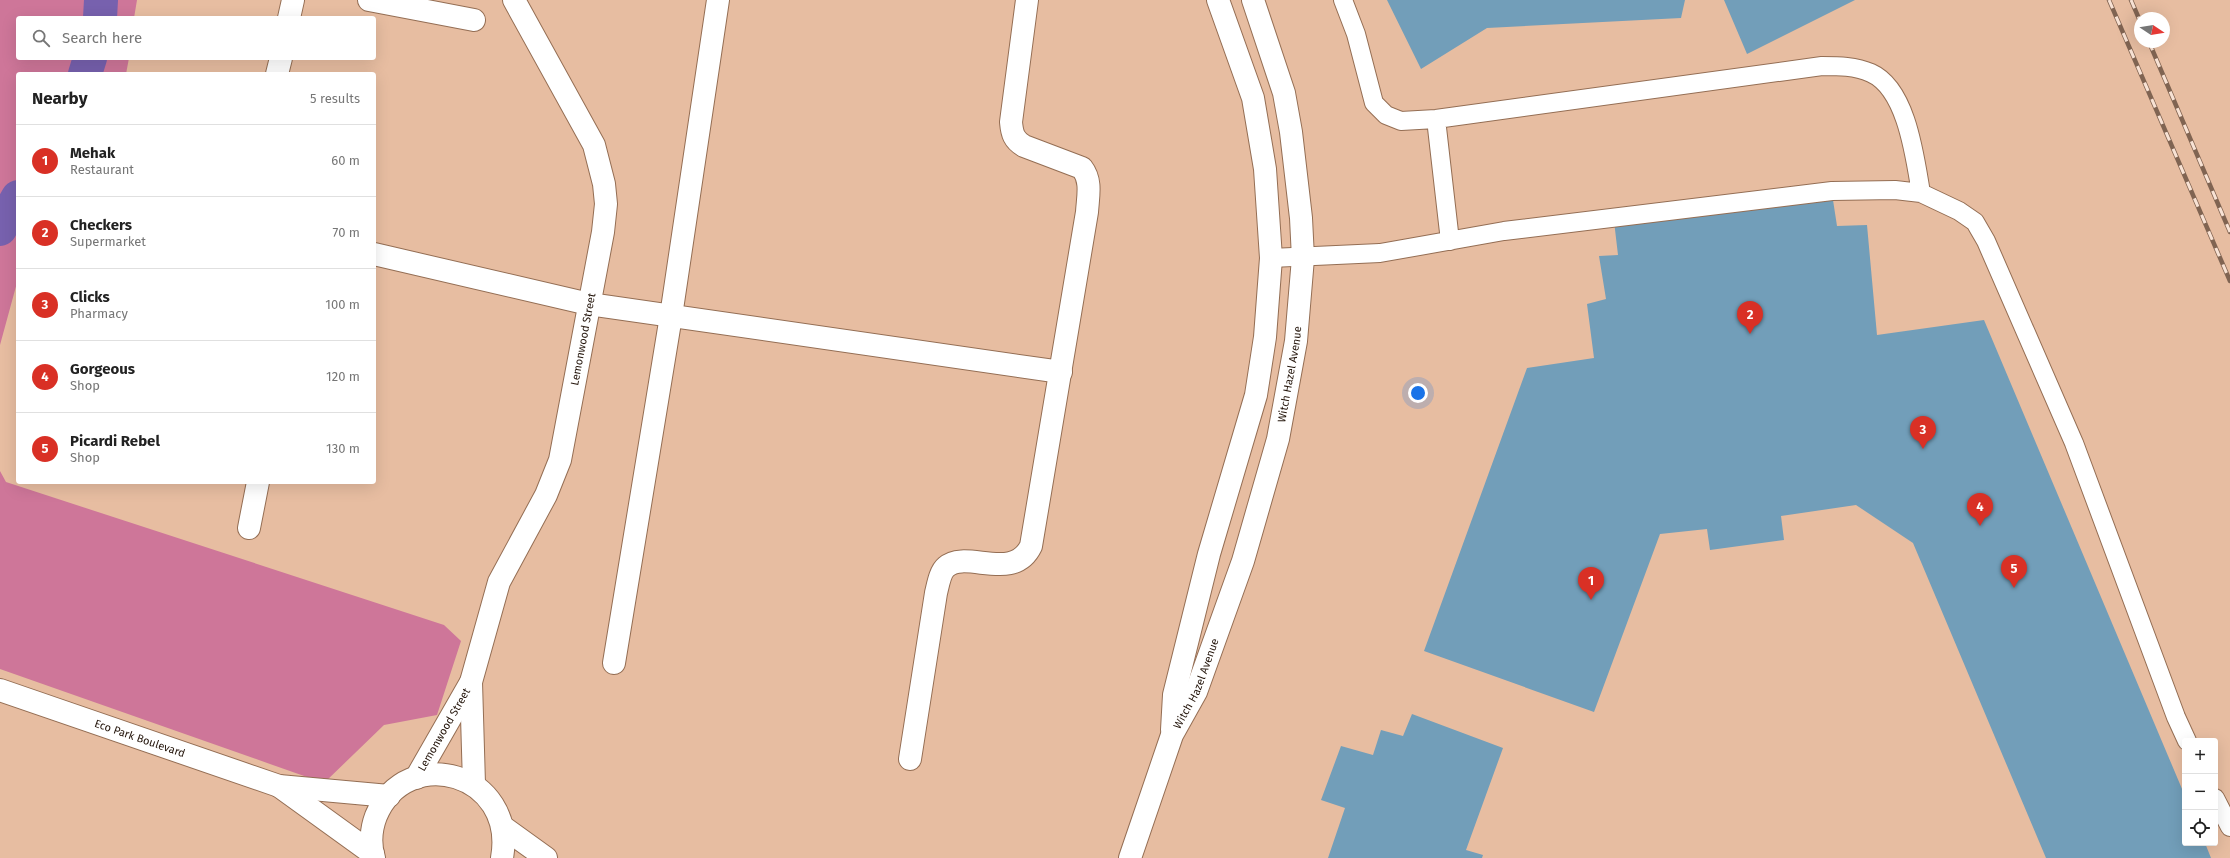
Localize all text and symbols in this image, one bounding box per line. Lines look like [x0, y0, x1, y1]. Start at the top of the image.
north arrow [2134, 12, 2170, 48]
search box [16, 16, 376, 60]
icon: search [30, 27, 52, 49]
text: Search here [62, 29, 142, 47]
text: Nearby [32, 88, 87, 109]
text: 5 results [310, 91, 360, 106]
text: Mehak [70, 144, 115, 162]
text: 1 [42, 153, 48, 168]
text: 60 m [331, 153, 360, 168]
text: Restaurant [70, 162, 134, 177]
text: Checkers [70, 216, 132, 234]
text: 2 [42, 225, 48, 240]
text: 70 m [333, 225, 360, 240]
text: Supermarket [70, 234, 146, 249]
text: Clicks [70, 288, 110, 306]
street label: Lemonwood Street [568, 292, 598, 387]
text: 3 [42, 297, 48, 312]
text: 100 m [325, 297, 360, 312]
pin: 2 [1737, 301, 1763, 334]
text: Pharmacy [70, 306, 128, 321]
street label: Witch Hazel Avenue [1275, 326, 1304, 424]
text: Gorgeous [70, 360, 135, 378]
text: 4 [41, 369, 49, 384]
text: 120 m [326, 369, 360, 384]
text: Shop [70, 378, 100, 393]
your location [1408, 383, 1428, 403]
pin: 3 [1910, 416, 1936, 449]
text: Picardi Rebel [70, 432, 160, 450]
text: 5 [42, 441, 48, 456]
text: 130 m [326, 441, 360, 456]
text: Shop [70, 450, 100, 465]
pin: 4 [1967, 493, 1993, 526]
pin: 5 [2001, 555, 2027, 588]
pin: 1 [1578, 567, 1604, 600]
street label: Witch Hazel Avenue [1171, 637, 1222, 731]
street label: Lemonwood Street [415, 686, 473, 774]
street label: Eco Park Boulevard [93, 717, 187, 760]
map controls [2182, 738, 2218, 846]
button: + [2182, 738, 2218, 774]
button: − [2182, 774, 2218, 810]
button: locate [2182, 810, 2218, 846]

